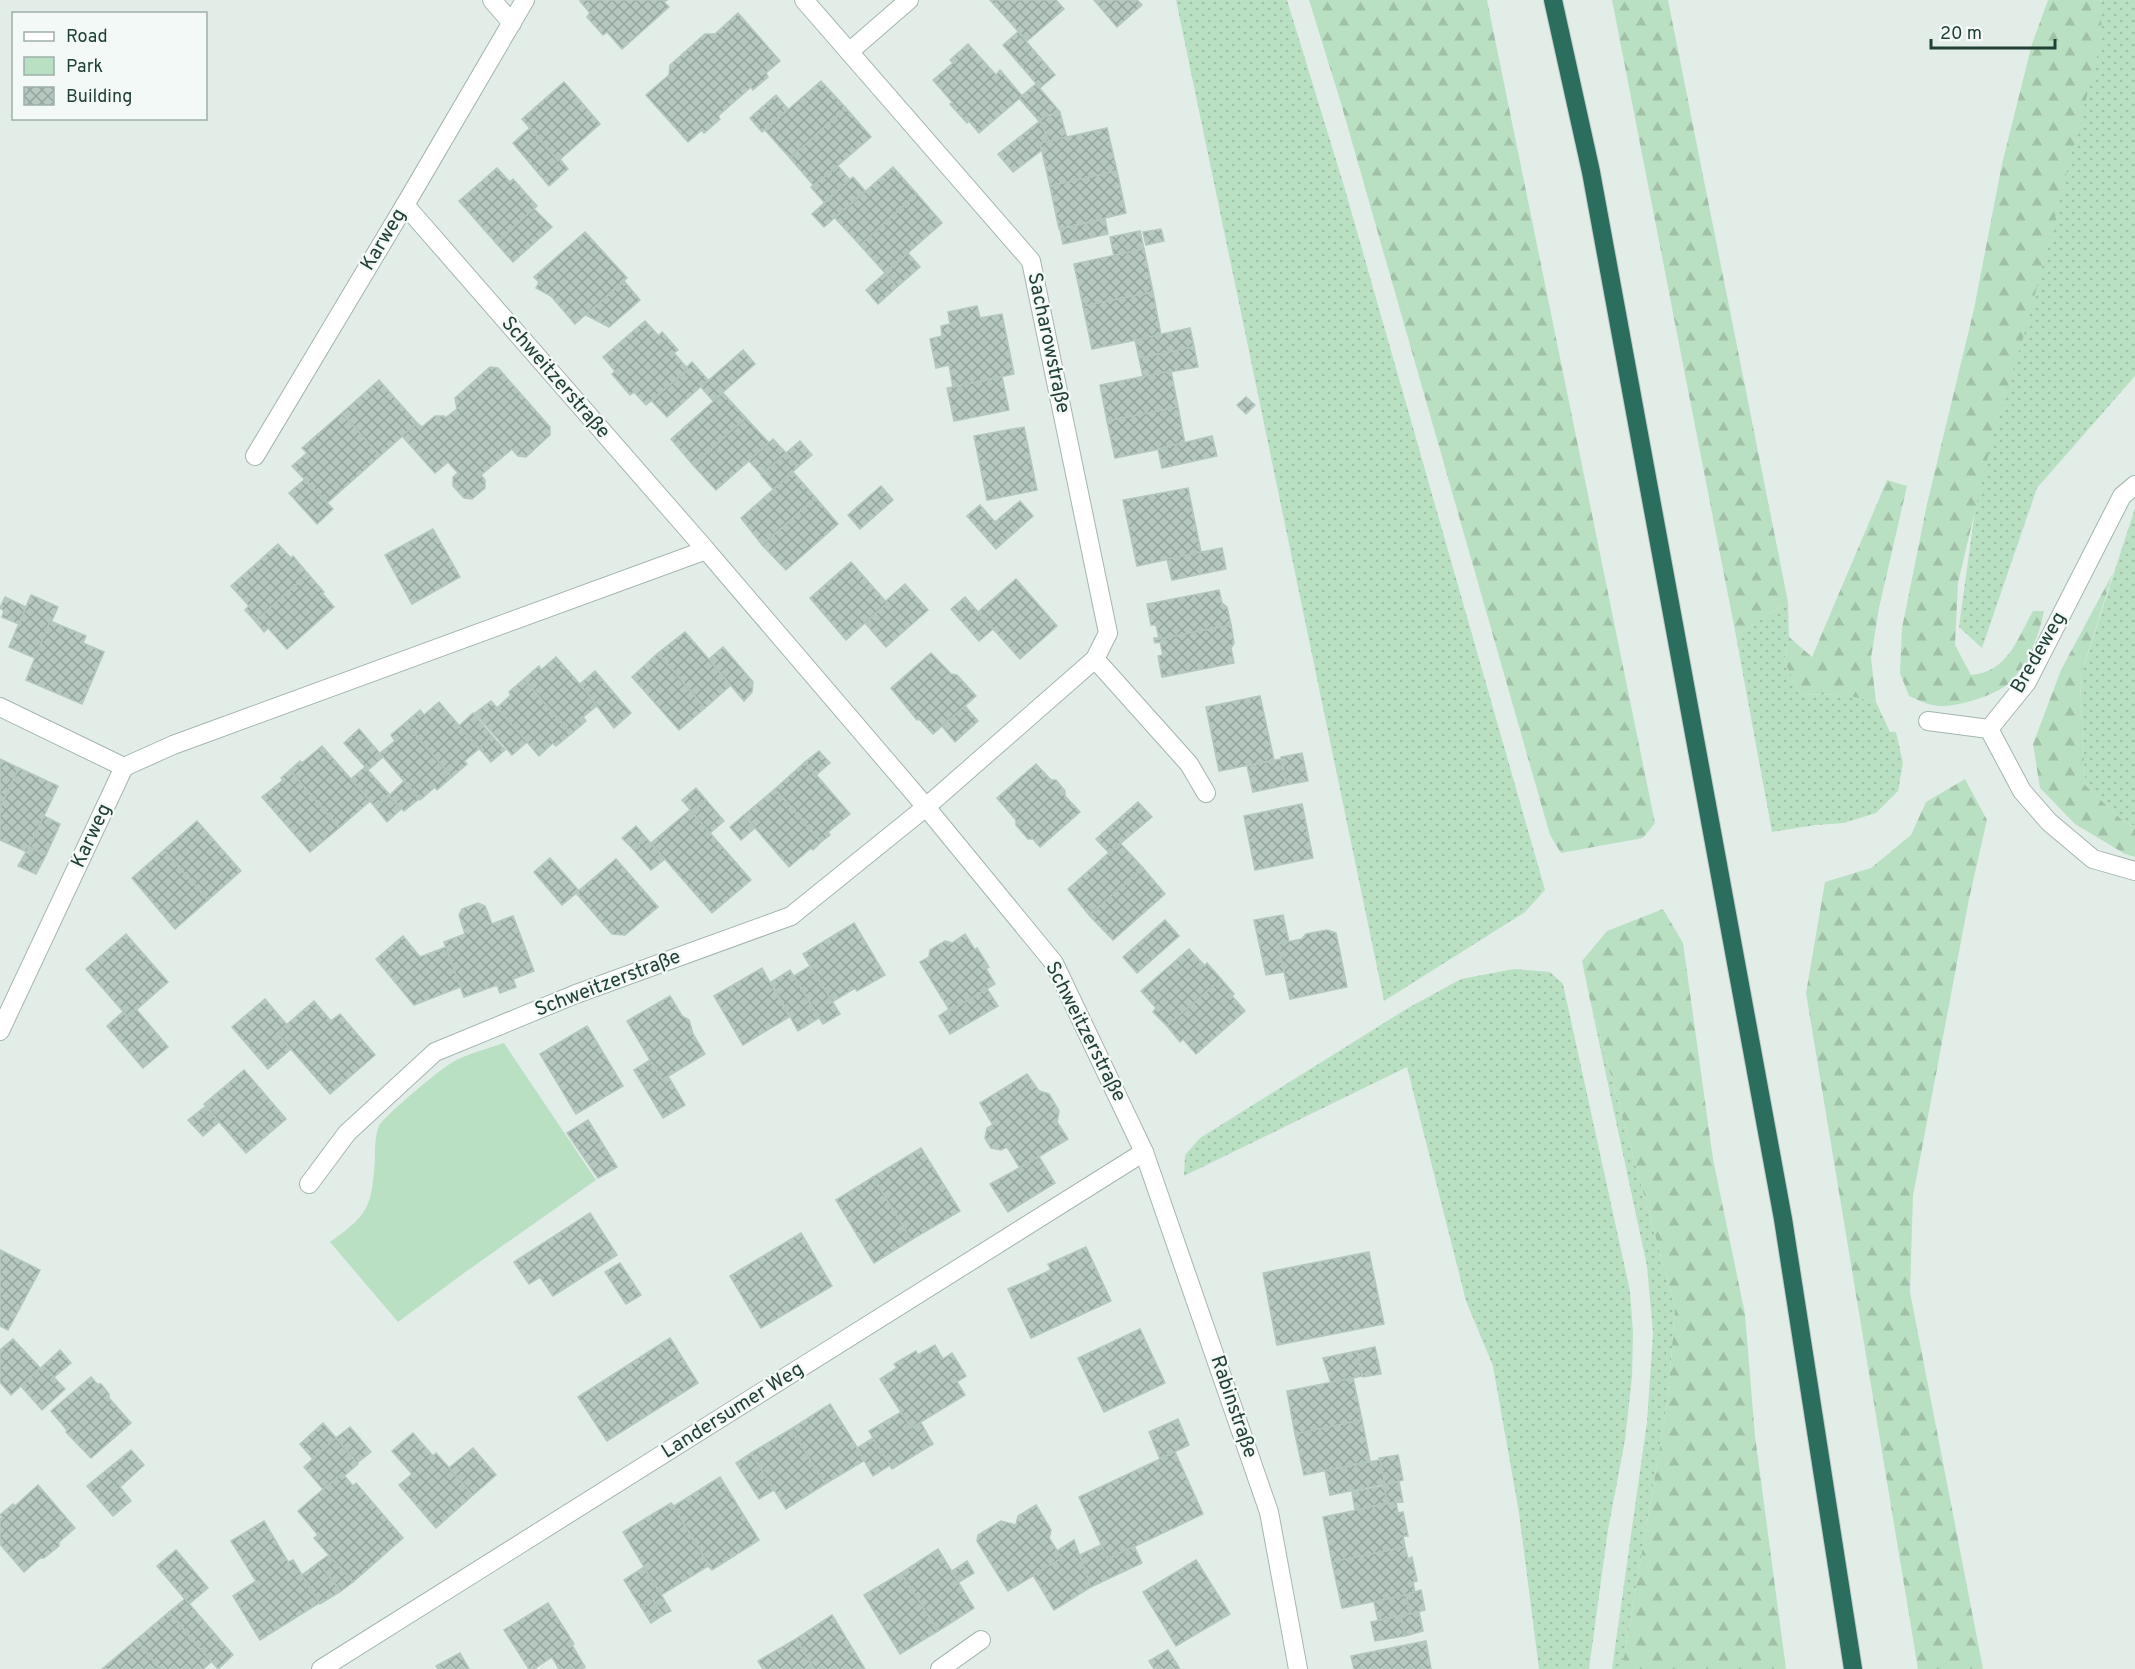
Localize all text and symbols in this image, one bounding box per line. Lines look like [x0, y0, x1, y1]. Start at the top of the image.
legend [12, 12, 207, 120]
scale bar [1931, 12, 2056, 50]
text: 20 m [1940, 23, 1982, 46]
text: Road [66, 26, 108, 49]
text: Park [66, 56, 103, 79]
text: Building [66, 86, 132, 109]
street label: Karweg [355, 204, 413, 276]
street label: Sacharowstraße [1020, 270, 1076, 416]
street label: Schweitzerstraße [495, 311, 615, 445]
street label: Bredeweg [2005, 608, 2073, 698]
street label: Karweg [66, 800, 118, 872]
street label: Schweitzerstraße [531, 944, 685, 1024]
street label: Schweitzerstraße [1038, 957, 1132, 1107]
street label: Rabinstraße [1203, 1352, 1263, 1462]
street label: Landersumer Weg [657, 1357, 809, 1465]

